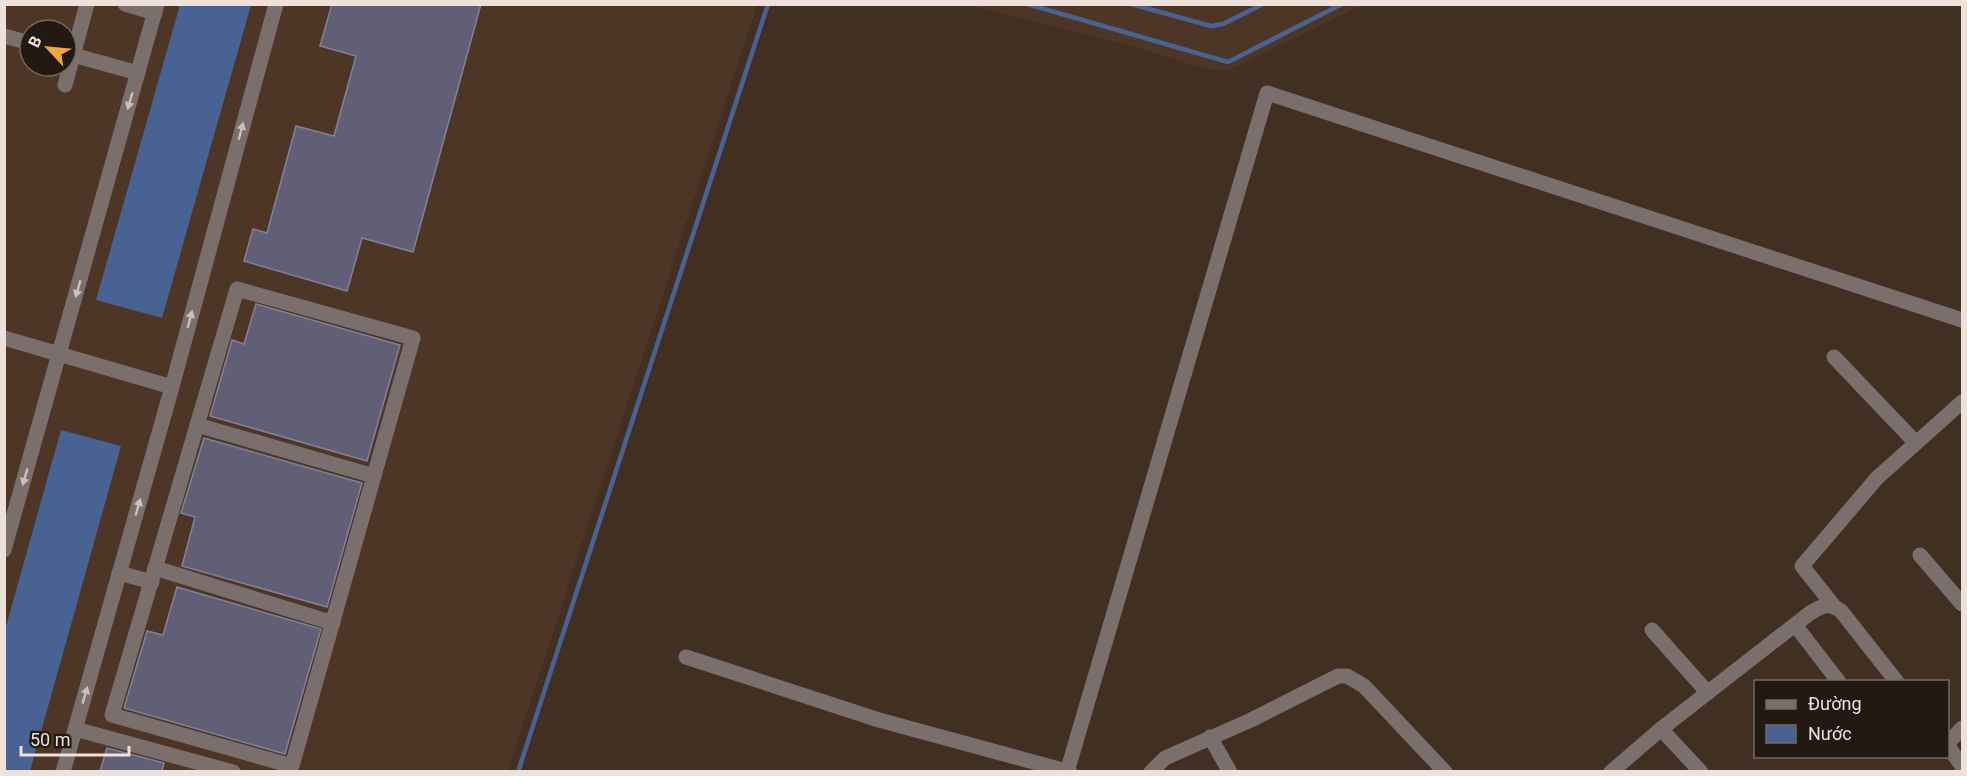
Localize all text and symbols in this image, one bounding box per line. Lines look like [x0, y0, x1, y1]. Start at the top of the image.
north arrow [18, 18, 78, 78]
text: B [24, 33, 46, 50]
one-way arrow [125, 92, 134, 110]
one-way arrow [237, 122, 247, 140]
one-way arrow [73, 280, 82, 298]
one-way arrow [186, 310, 195, 328]
one-way arrow [20, 468, 29, 486]
one-way arrow [134, 498, 143, 516]
legend [1754, 680, 1949, 758]
one-way arrow [81, 686, 90, 704]
text: Đường [1808, 693, 1862, 714]
scale bar [21, 719, 129, 757]
text: Nước [1808, 723, 1852, 744]
text: 50 m [30, 729, 70, 750]

